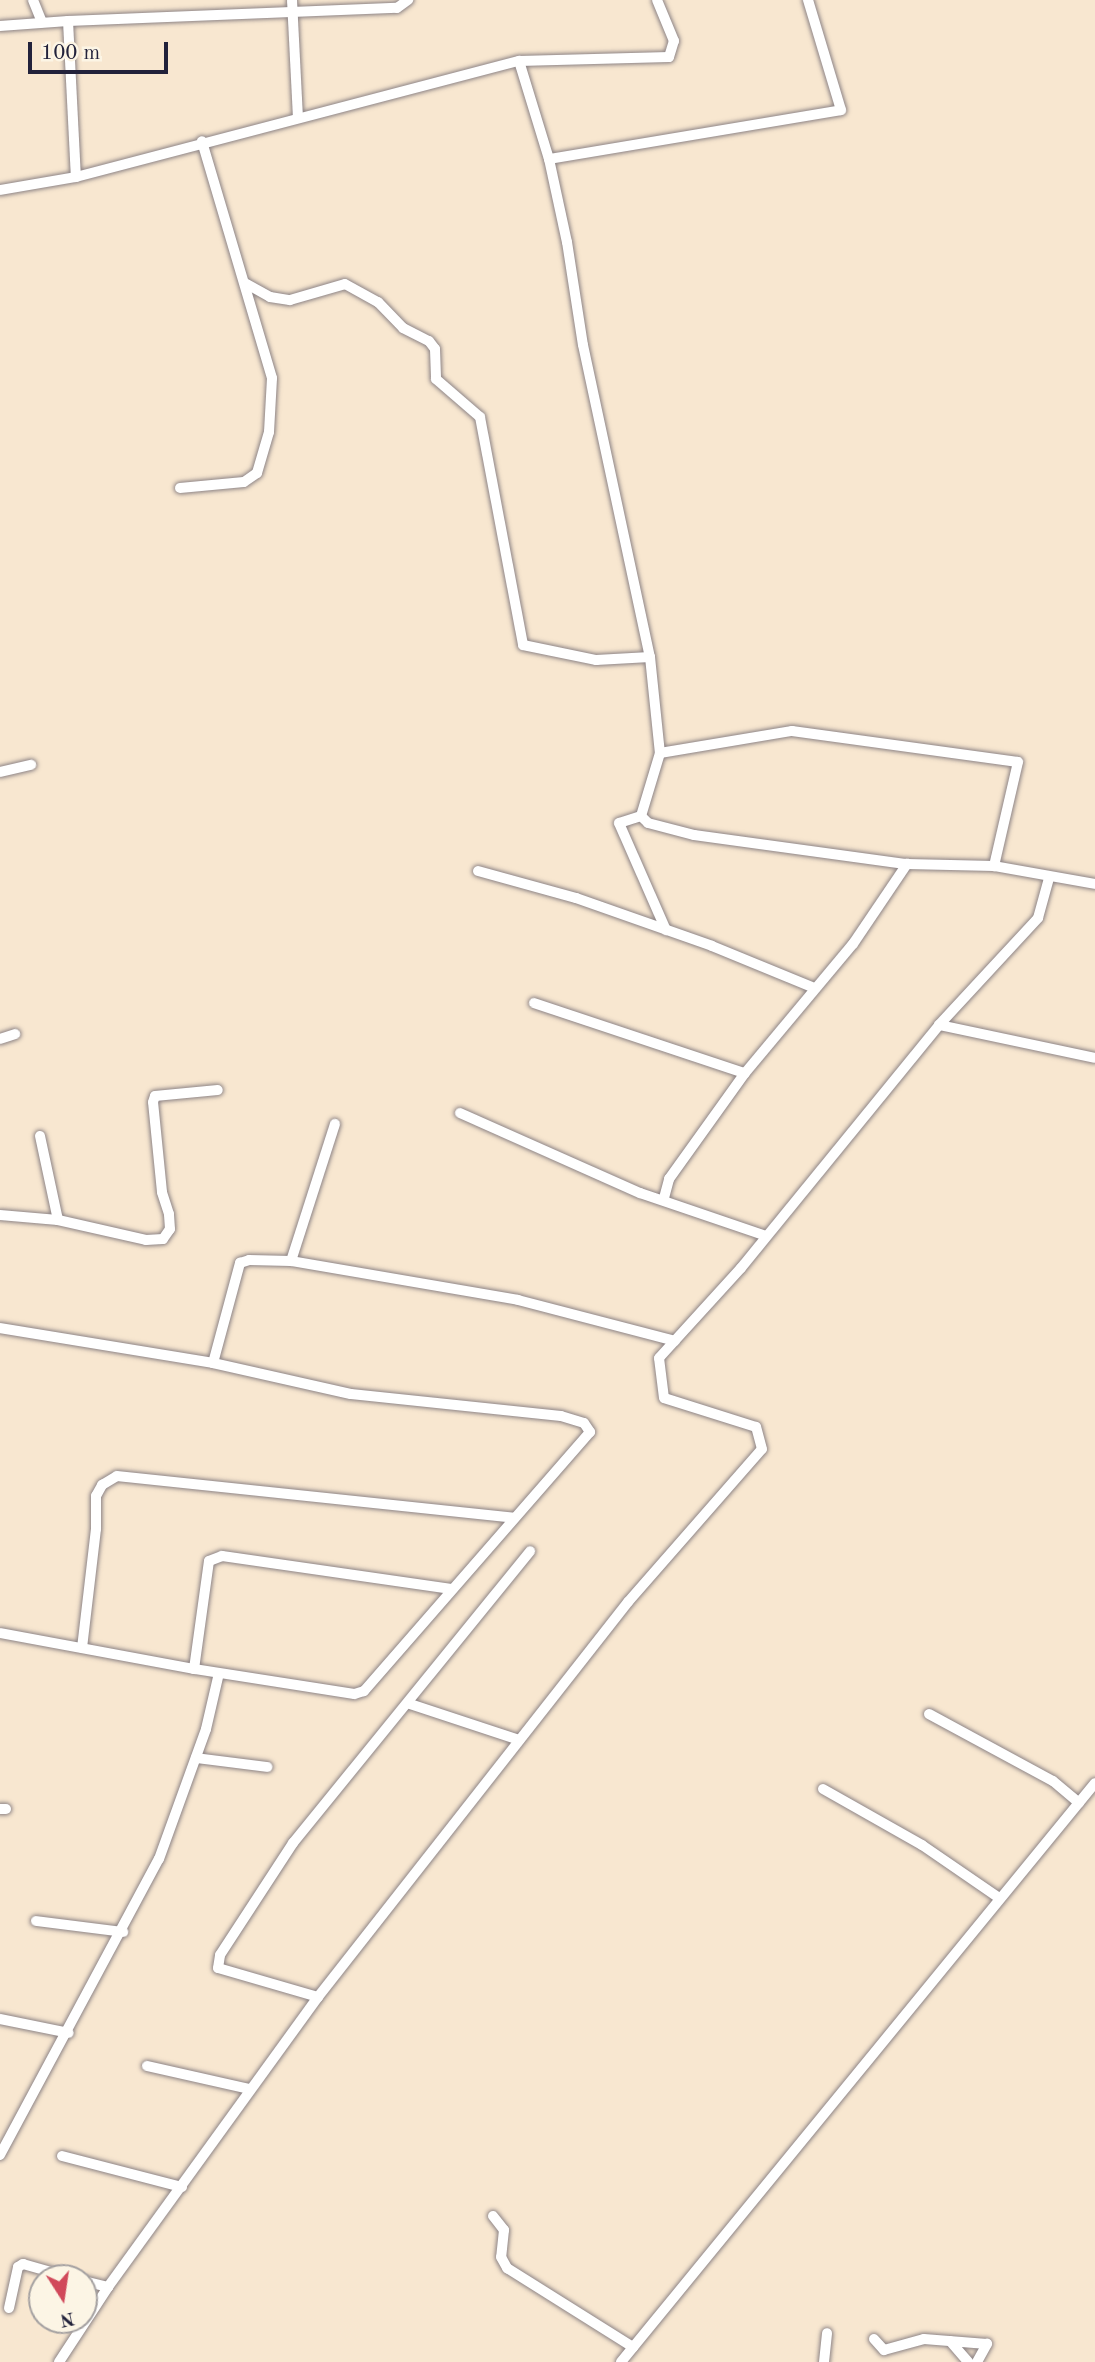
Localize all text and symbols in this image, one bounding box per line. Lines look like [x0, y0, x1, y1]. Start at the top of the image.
scale bar [32, 28, 172, 72]
text: 100 m [41, 43, 100, 64]
north arrow [28, 2264, 98, 2334]
text: N [58, 2307, 76, 2329]

